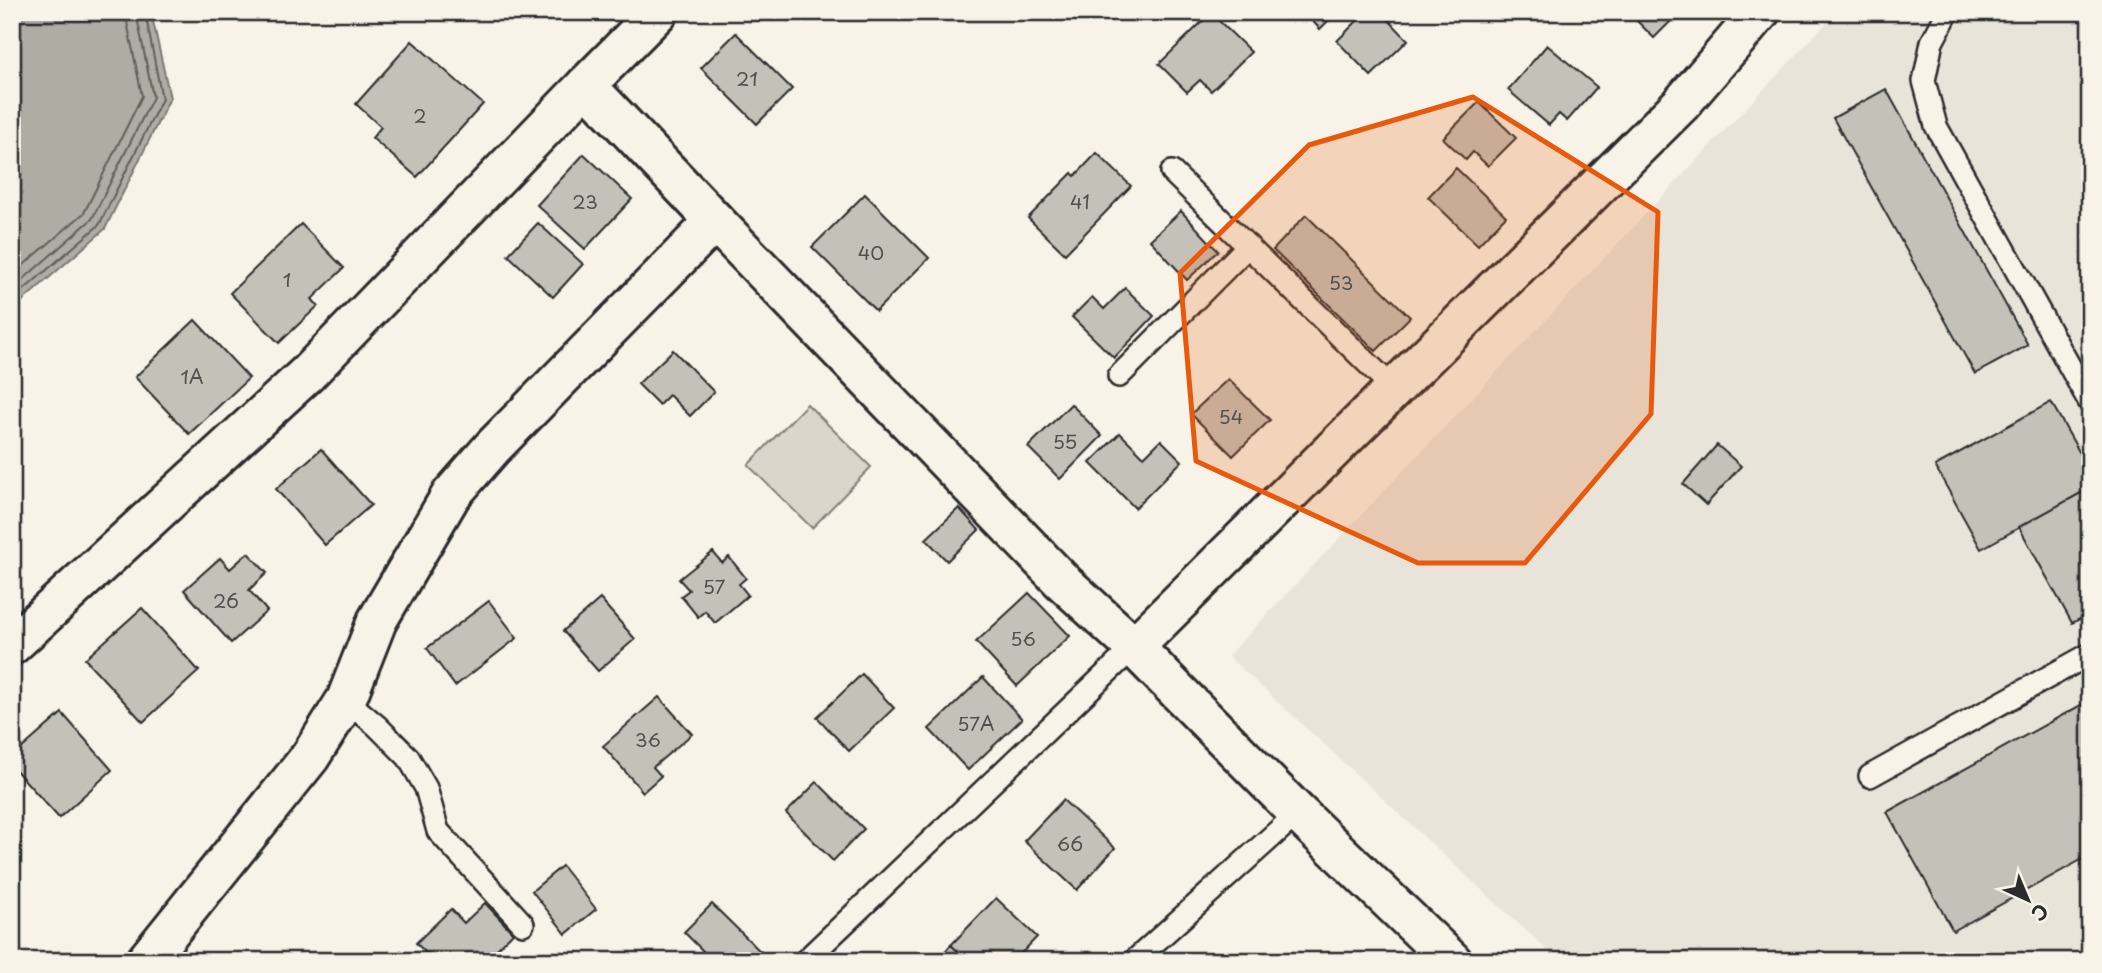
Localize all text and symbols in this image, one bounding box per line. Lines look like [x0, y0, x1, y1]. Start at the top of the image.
house number: 21 [736, 64, 758, 92]
house number: 2 [413, 101, 427, 129]
house number: 23 [572, 187, 598, 215]
house number: 41 [1070, 187, 1090, 215]
house number: 40 [858, 238, 884, 266]
house number: 1 [283, 265, 291, 293]
house number: 53 [1329, 268, 1353, 296]
house number: 1А [180, 362, 204, 390]
house number: 54 [1219, 402, 1243, 430]
house number: 55 [1053, 427, 1077, 455]
house number: 57 [703, 572, 726, 600]
house number: 26 [213, 586, 239, 614]
house number: 56 [1010, 624, 1036, 652]
house number: 57А [957, 709, 995, 737]
house number: 36 [635, 725, 661, 753]
house number: 66 [1057, 829, 1083, 857]
north arrow [1994, 864, 2064, 934]
text: С [2026, 898, 2055, 928]

